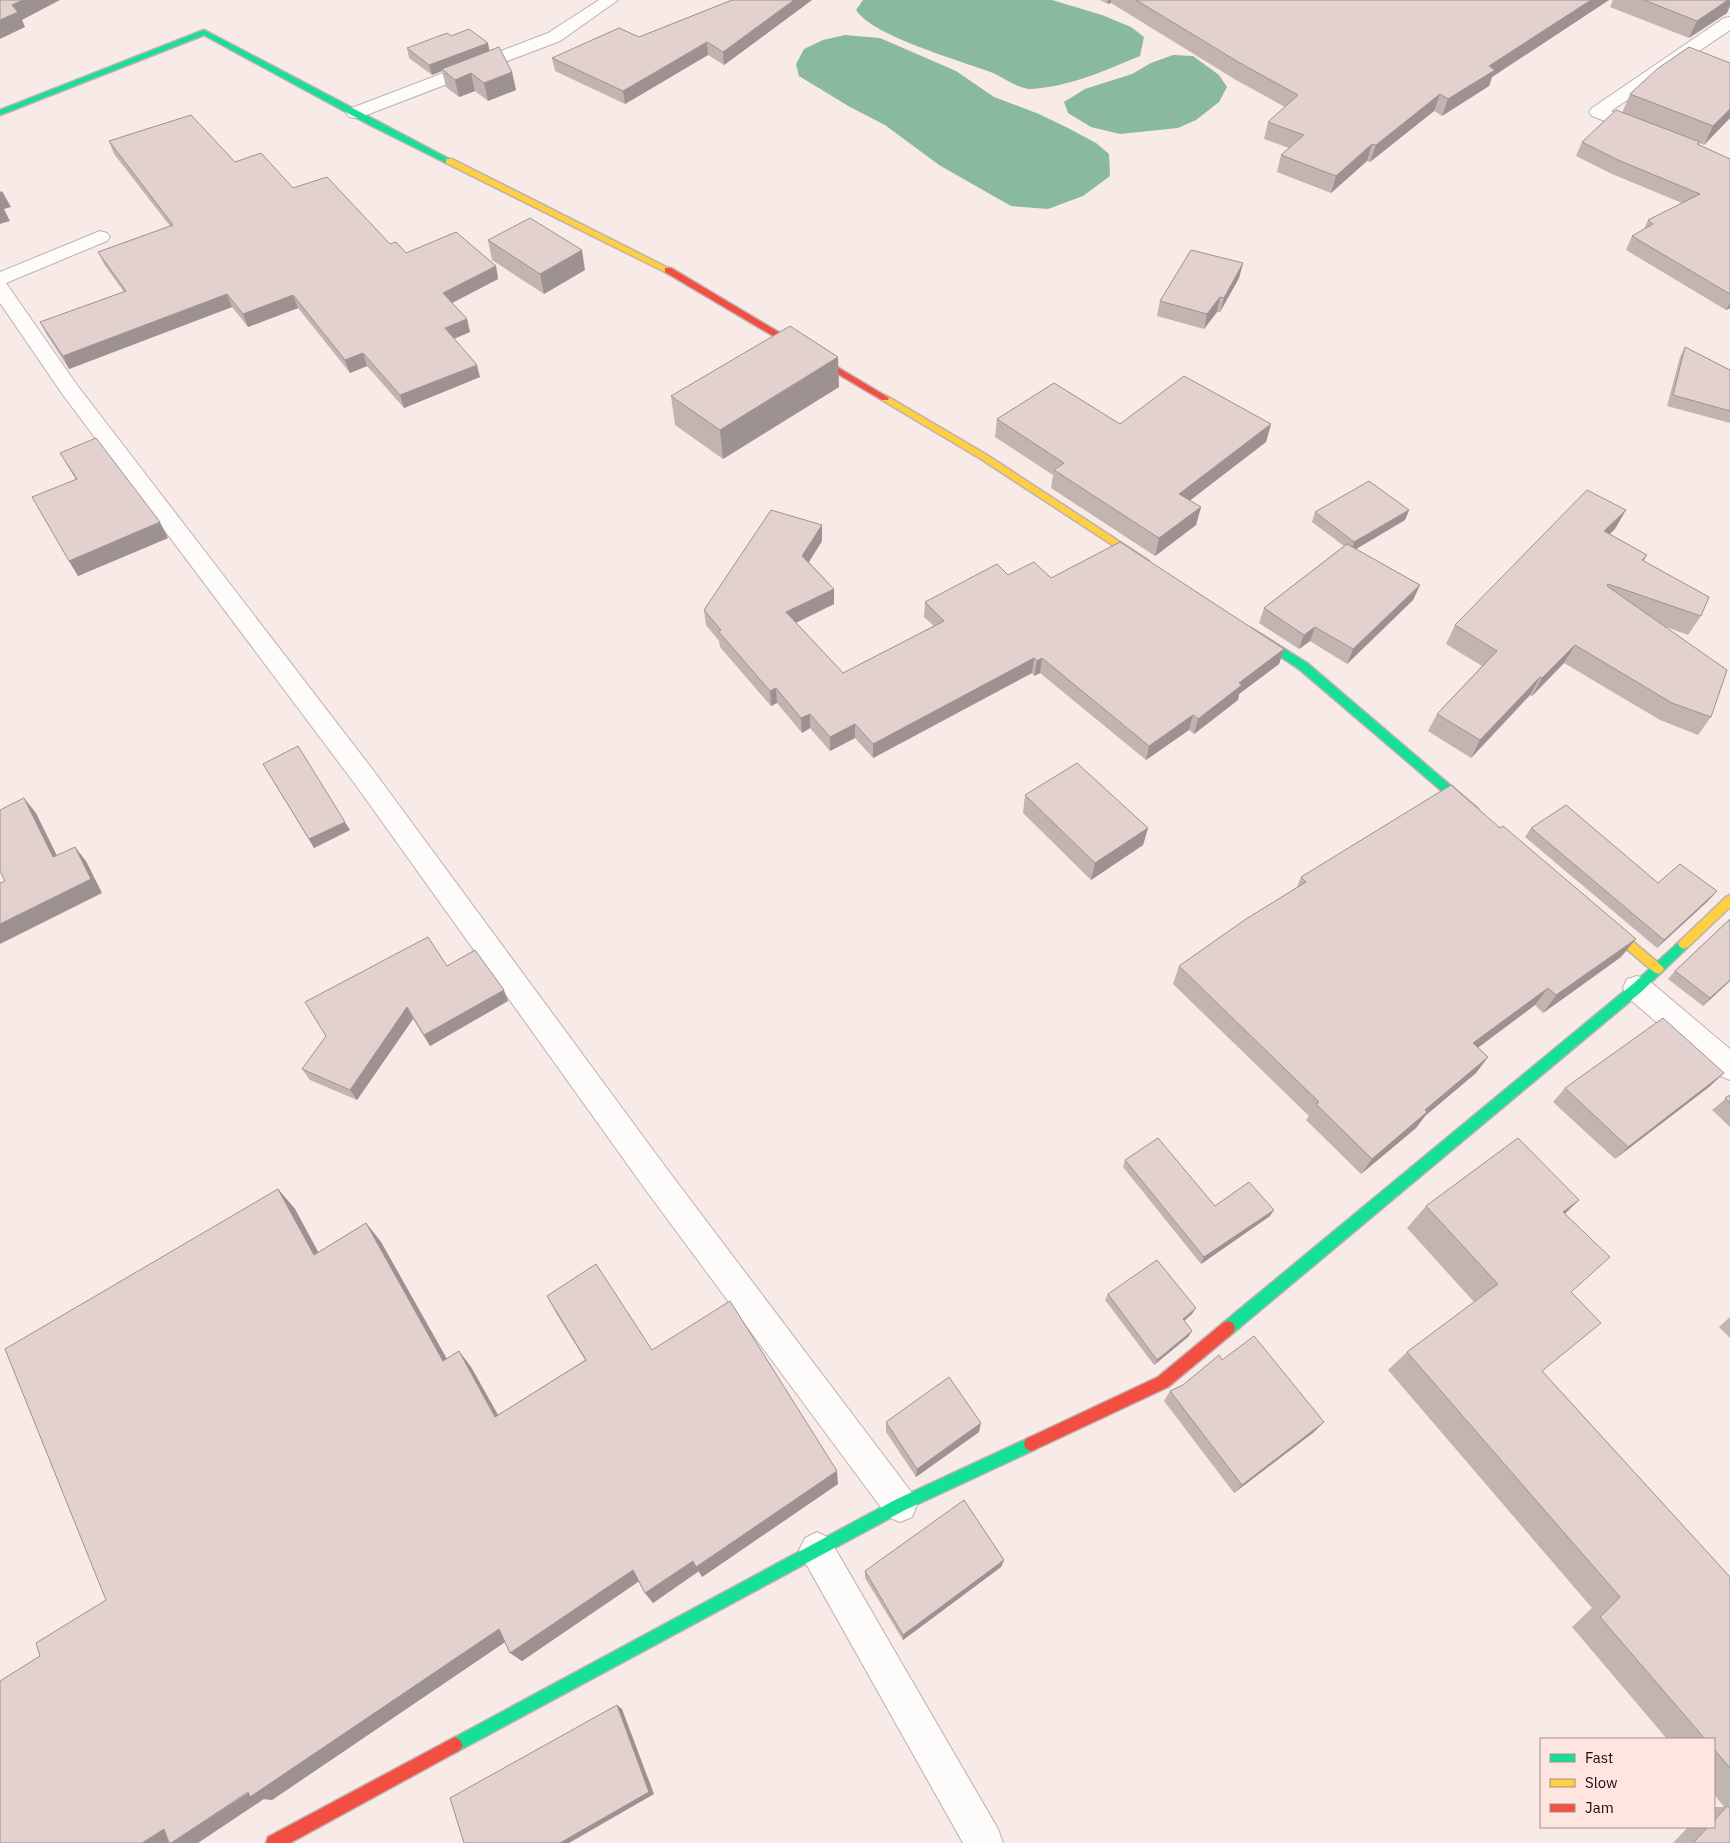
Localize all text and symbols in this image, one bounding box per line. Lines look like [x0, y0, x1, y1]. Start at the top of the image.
legend [1540, 1738, 1715, 1828]
text: Fast [1585, 1748, 1613, 1767]
text: Slow [1585, 1773, 1618, 1792]
text: Jam [1585, 1798, 1614, 1817]

